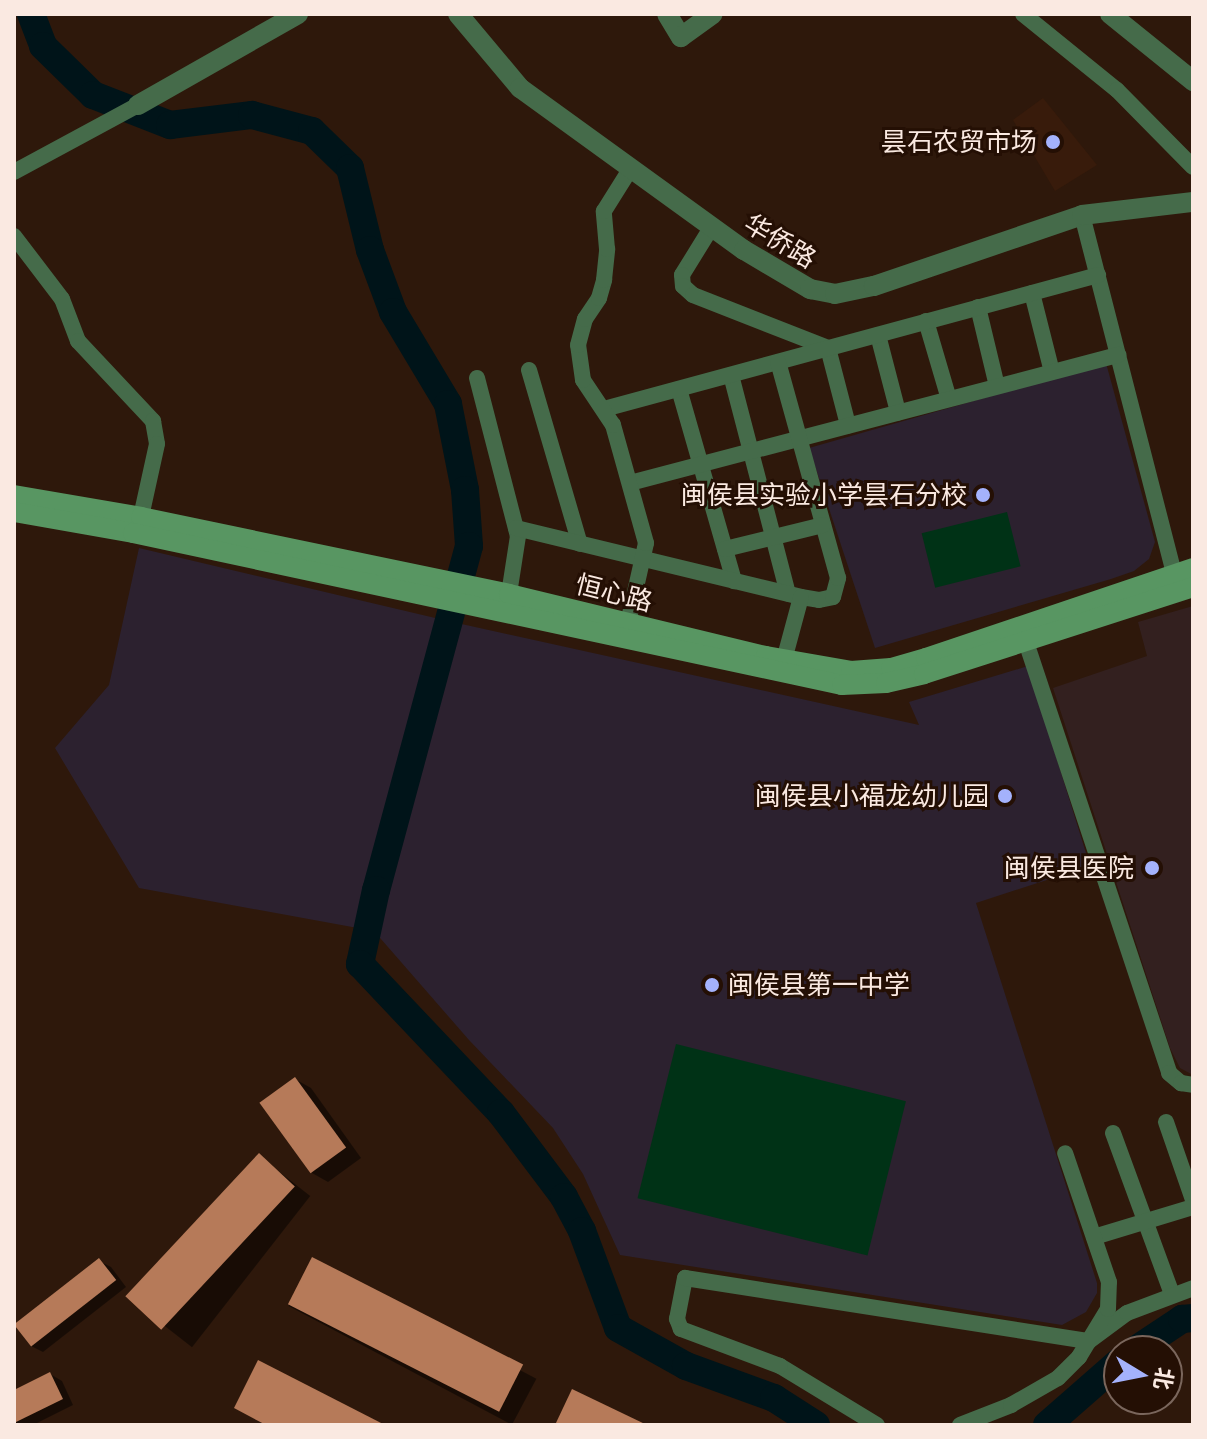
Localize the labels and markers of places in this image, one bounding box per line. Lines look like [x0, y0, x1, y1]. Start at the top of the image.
place label: 昙石农贸市场 [881, 126, 1037, 158]
marker: 昙石农贸市场 [1044, 133, 1062, 151]
place label: 闽侯县实验小学昙石分校 [681, 479, 967, 511]
marker: 闽侯县实验小学昙石分校 [974, 486, 992, 504]
place label: 闽侯县小福龙幼儿园 [755, 780, 989, 812]
marker: 闽侯县小福龙幼儿园 [996, 787, 1014, 805]
place label: 闽侯县医院 [1004, 852, 1134, 884]
marker: 闽侯县医院 [1141, 857, 1163, 879]
place label: 闽侯县第一中学 [728, 969, 910, 1001]
marker: 闽侯县第一中学 [703, 976, 721, 994]

